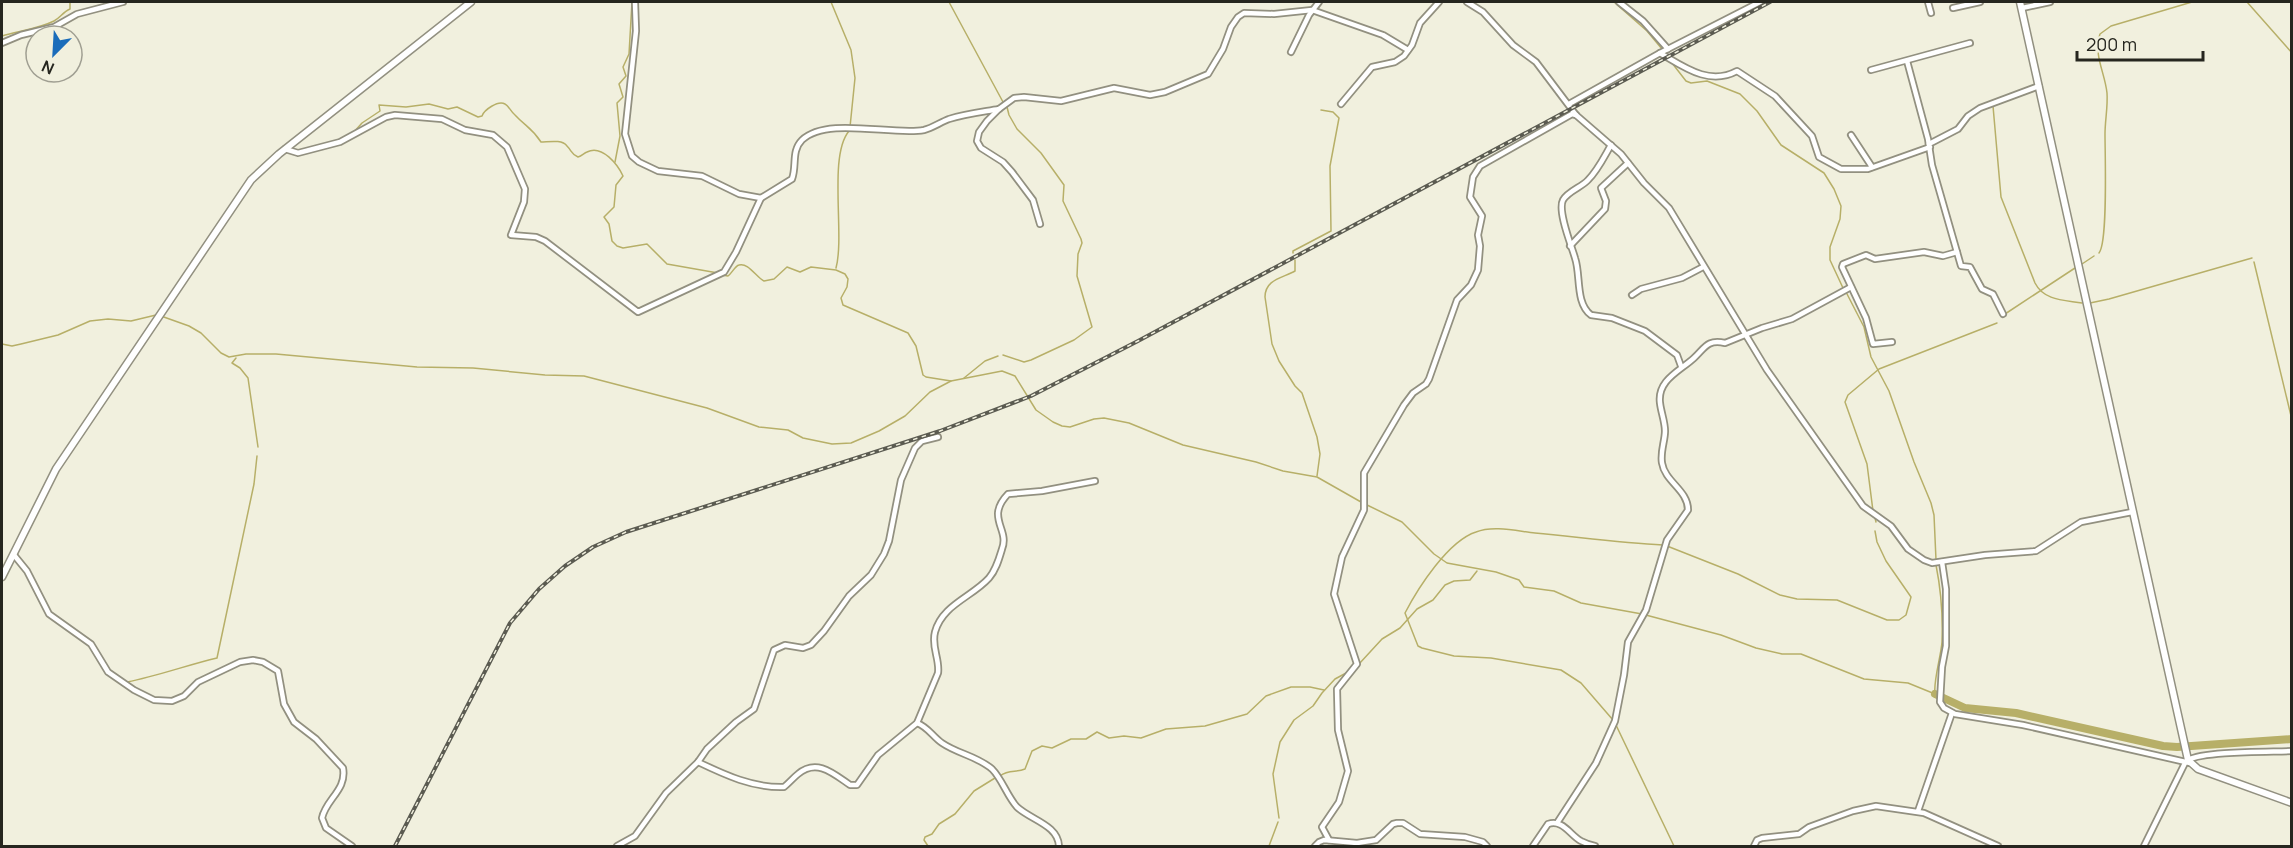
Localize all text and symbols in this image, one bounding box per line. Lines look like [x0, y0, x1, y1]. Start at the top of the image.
north arrow [24, 24, 84, 84]
scale bar [2077, 24, 2203, 62]
text: 200 m [2086, 32, 2137, 56]
text: N [38, 55, 58, 80]

